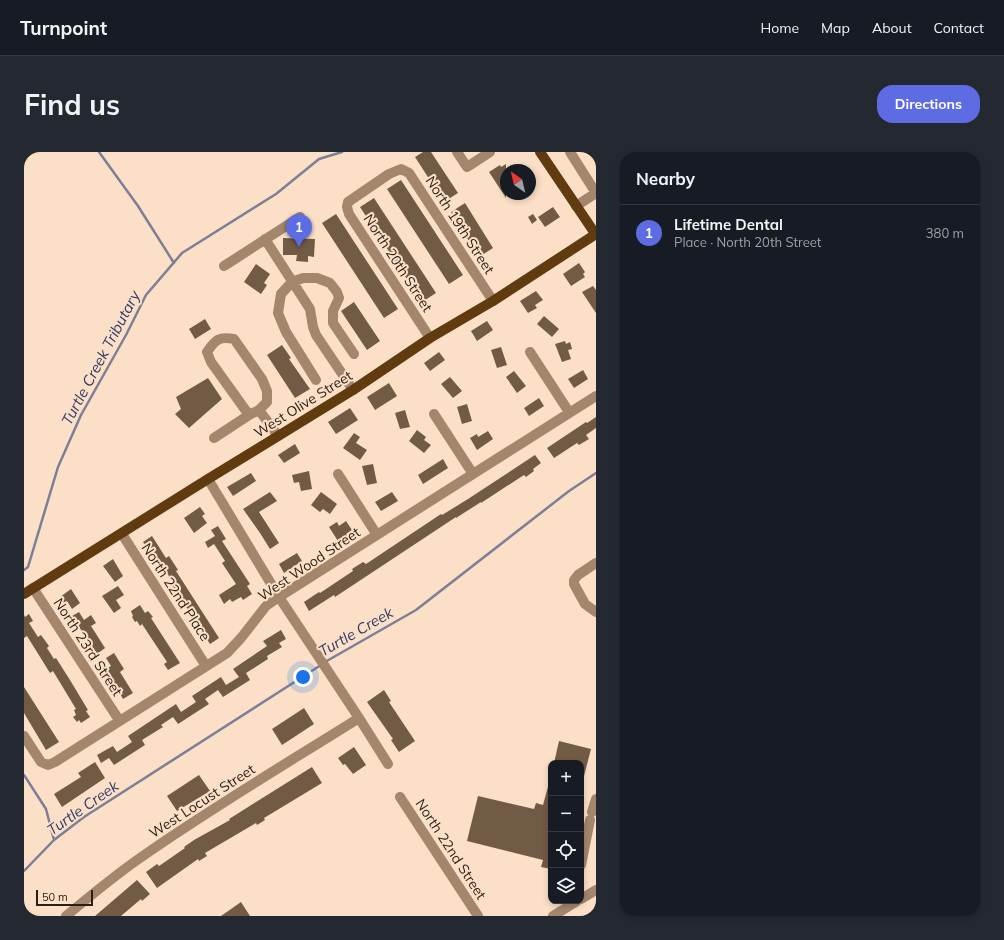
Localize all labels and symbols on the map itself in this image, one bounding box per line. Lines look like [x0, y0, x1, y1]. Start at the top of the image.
north arrow [500, 164, 536, 200]
street label: North 19th Street [422, 173, 498, 277]
street label: North 20th Street [360, 211, 436, 315]
pin: 1 [286, 214, 312, 247]
water label: Turtle Creek Tributary [57, 286, 145, 428]
street label: West Olive Street [250, 366, 356, 441]
street label: West Wood Street [255, 523, 364, 605]
street label: North 22nd Place [138, 540, 214, 644]
street label: North 23rd Street [50, 595, 126, 699]
water label: Turtle Creek [315, 602, 398, 661]
your location [293, 667, 313, 687]
street label: West Locust Street [146, 760, 258, 842]
water label: Turtle Creek [43, 775, 123, 839]
street label: North 22nd Street [412, 795, 490, 903]
scale bar [36, 888, 93, 907]

